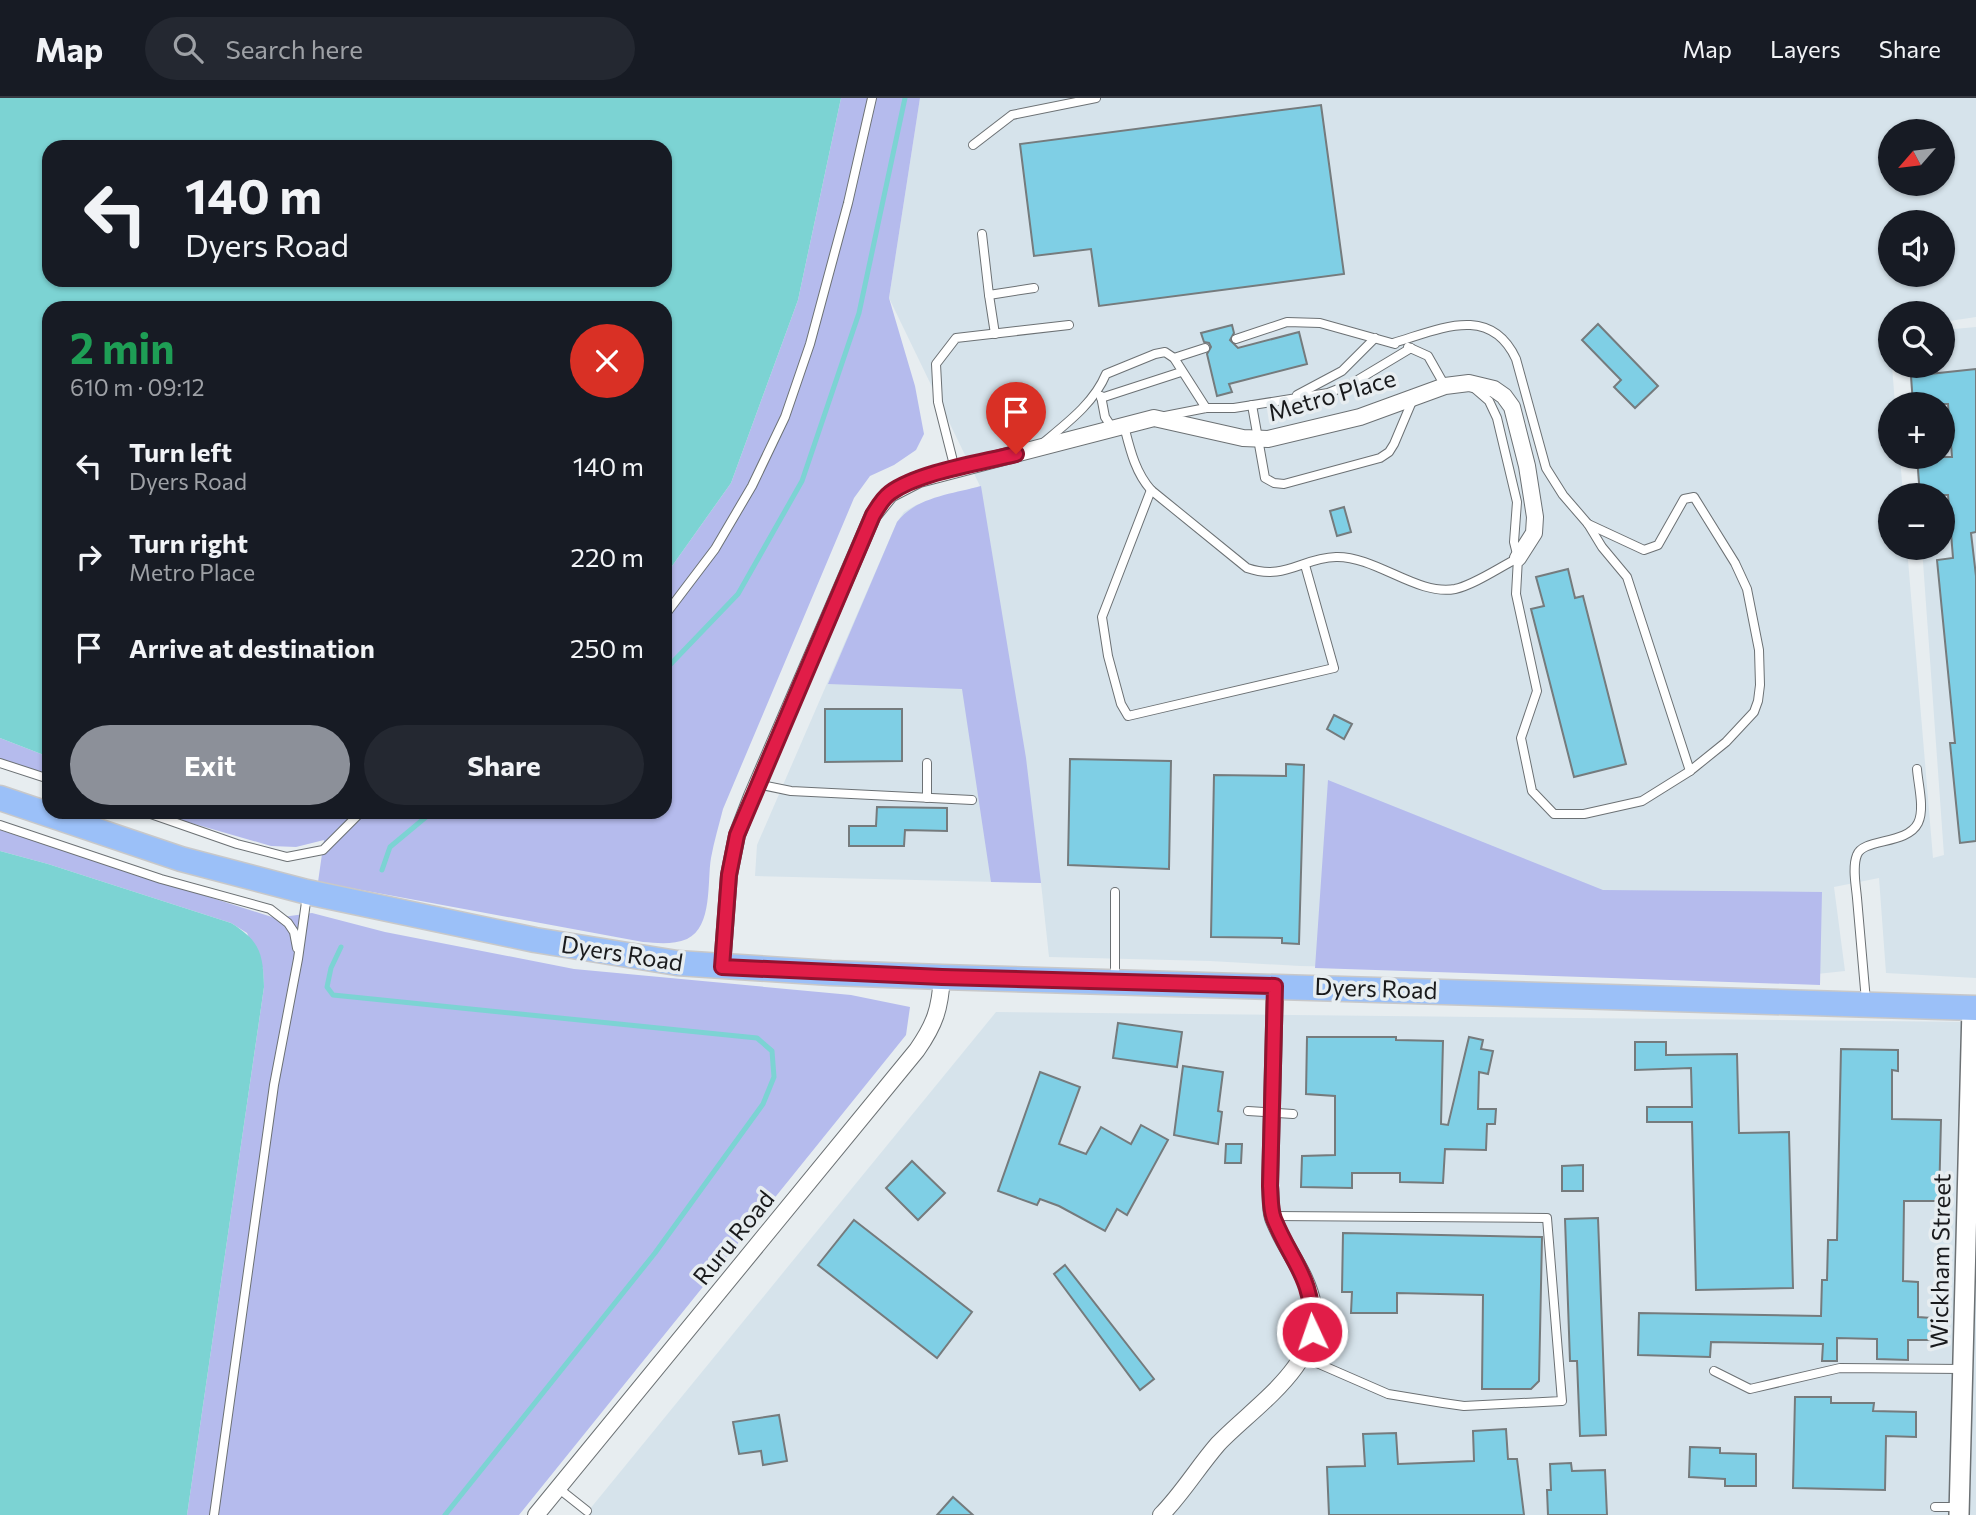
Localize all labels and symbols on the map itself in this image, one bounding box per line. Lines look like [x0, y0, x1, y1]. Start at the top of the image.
north arrow [1878, 119, 1955, 196]
street label: Metro Place [1264, 362, 1399, 427]
pin [986, 382, 1046, 454]
street label: Dyers Road [559, 929, 685, 976]
street label: Dyers Road [1314, 971, 1438, 1004]
street label: Wickham Street [1923, 1173, 1956, 1349]
street label: Ruru Road [686, 1184, 780, 1290]
position arrow [1275, 1295, 1349, 1369]

